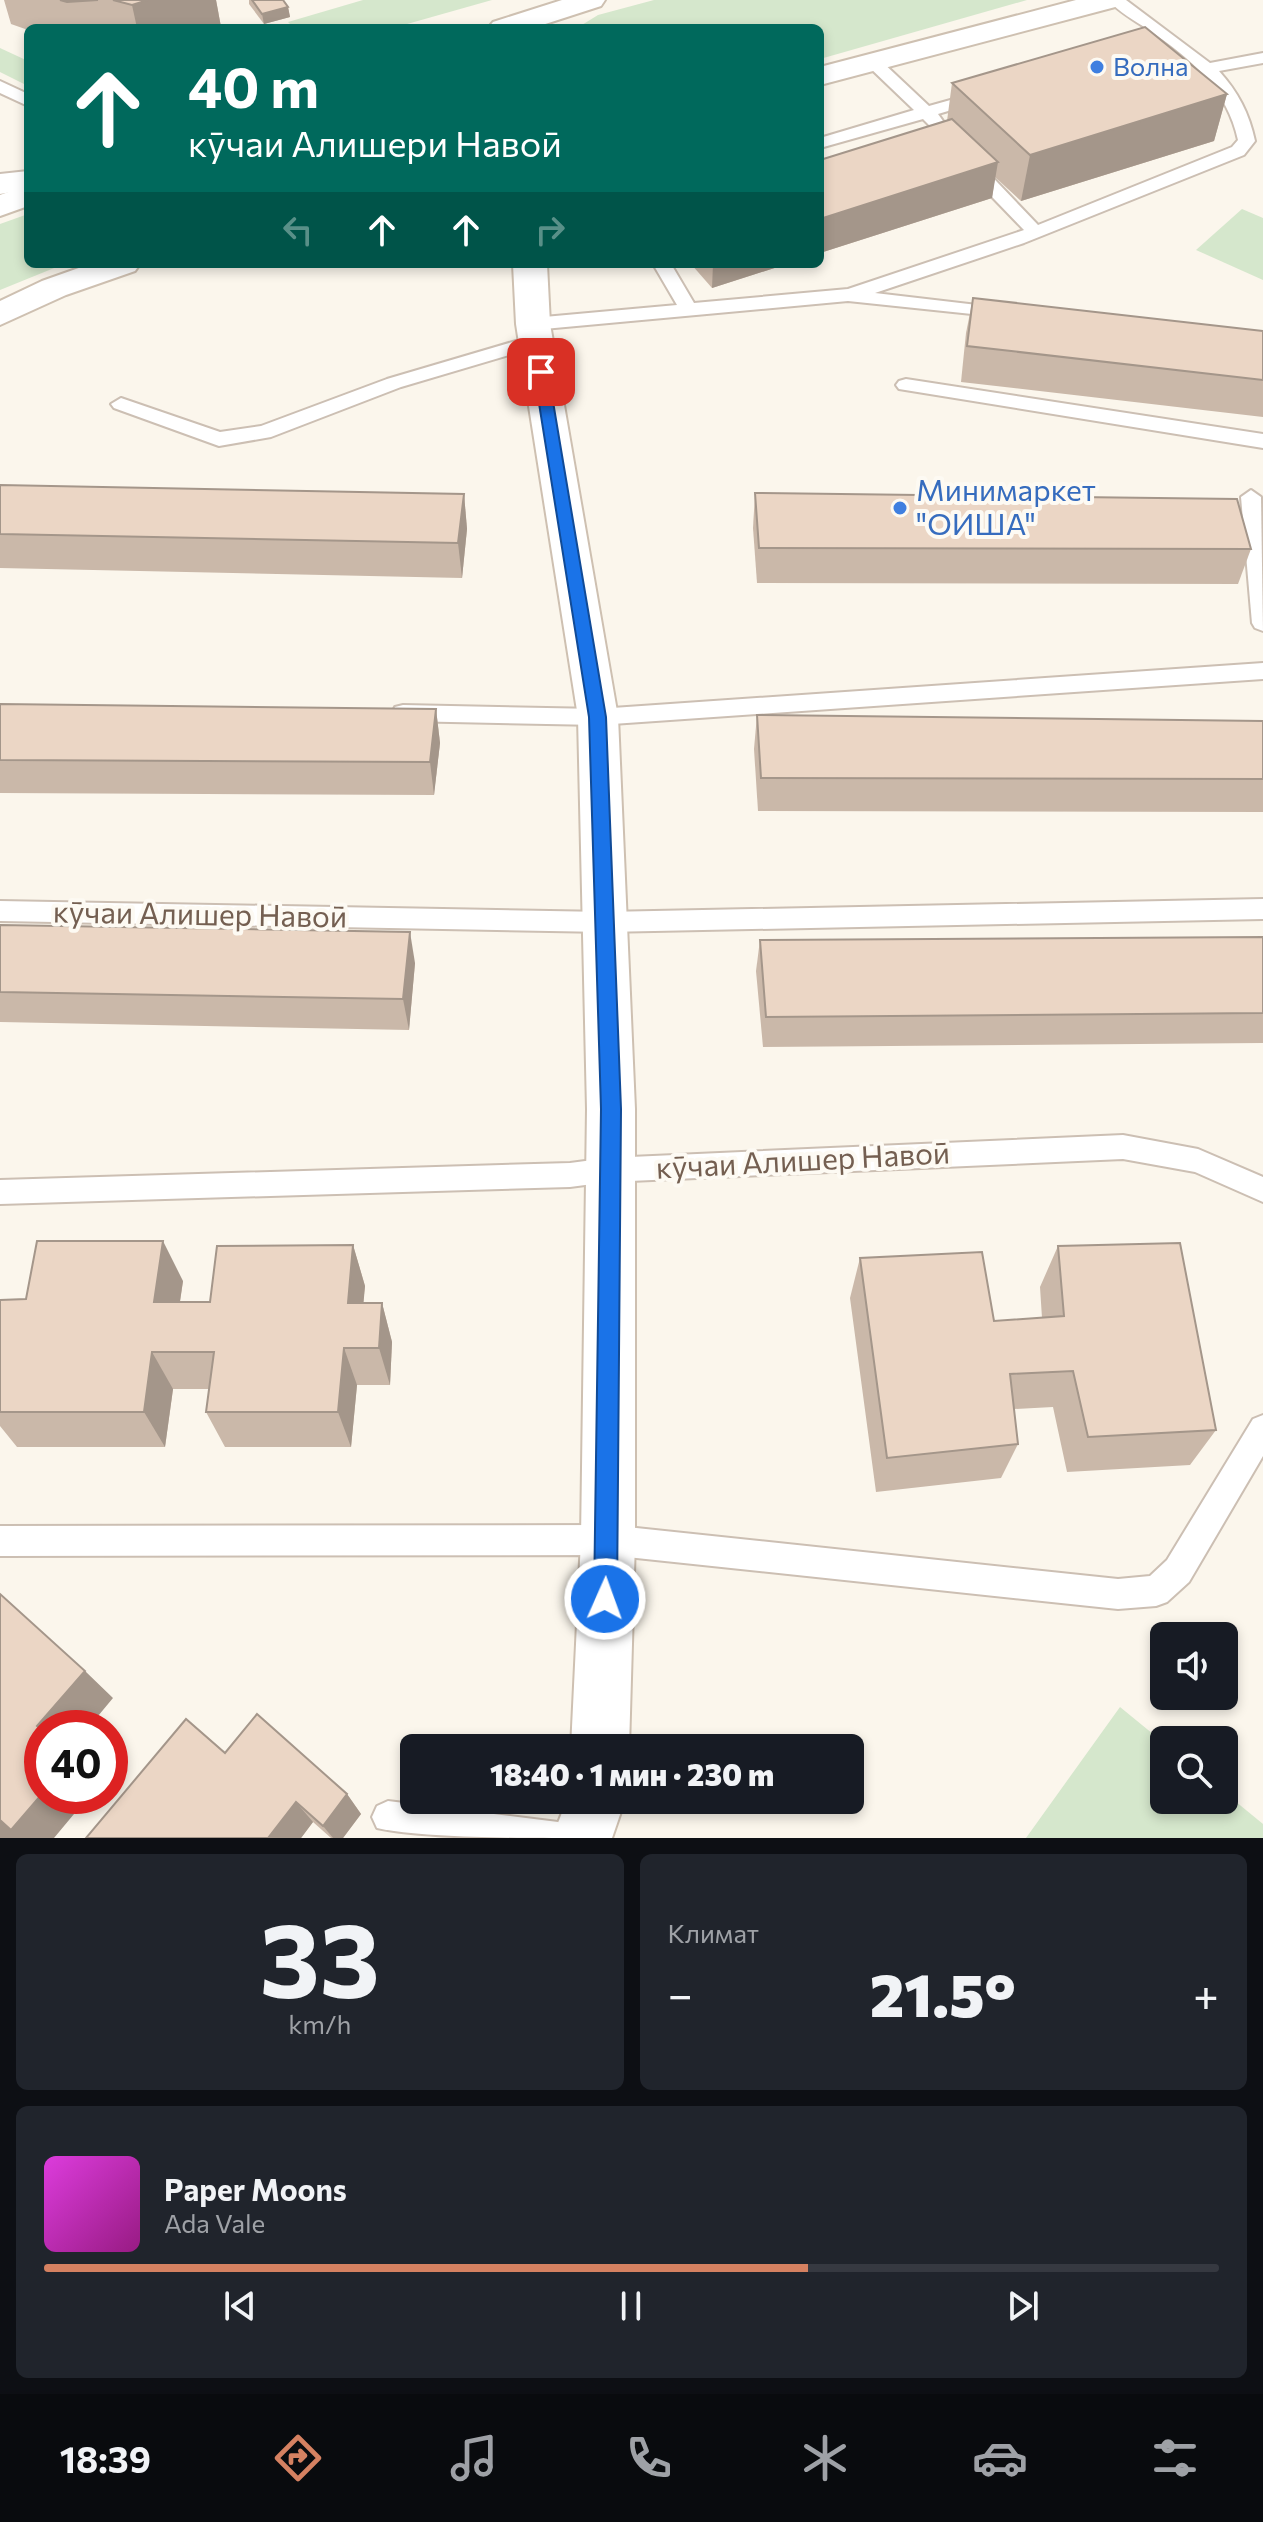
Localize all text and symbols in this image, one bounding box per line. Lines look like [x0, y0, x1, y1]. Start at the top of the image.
place label: Волна [1113, 50, 1188, 81]
text: 40 m [188, 51, 319, 120]
icon: ahead [56, 56, 160, 160]
marker: Волна [1088, 58, 1106, 76]
text: кӯчаи Алишери Навоӣ [188, 120, 562, 164]
icon: left [276, 208, 320, 252]
icon: ahead [360, 208, 404, 252]
icon: ahead [444, 208, 488, 252]
icon: right [528, 208, 572, 252]
pin [507, 338, 575, 406]
icon: arrive [519, 350, 563, 394]
place label: Минимаркет "ОИША" [916, 470, 1096, 541]
marker: Минимаркет "ОИША" [891, 499, 909, 517]
street label: кӯчаи Алишер Навоӣ [53, 891, 348, 934]
street label: кӯчаи Алишер Навоӣ [655, 1132, 951, 1185]
position arrow [563, 1557, 647, 1641]
map controls [1150, 1622, 1238, 1814]
button: sound [1150, 1622, 1238, 1710]
speed limit sign: 40 [24, 1710, 128, 1814]
button: search [1150, 1726, 1238, 1814]
text: 18:40 · 1 мин · 230 m [490, 1755, 774, 1792]
text: 33 [259, 1892, 380, 2019]
text: Климат [668, 1917, 759, 1948]
text: 21.5° [870, 1956, 1016, 2029]
text: − [668, 1966, 693, 2020]
text: + [1193, 1966, 1219, 2020]
text: km/h [288, 2008, 351, 2039]
text: Paper Moons [164, 2170, 347, 2207]
text: Ada Vale [164, 2207, 265, 2238]
icon: previous [218, 2284, 262, 2328]
icon: pause [609, 2284, 653, 2328]
icon: next [1001, 2284, 1045, 2328]
icon: directions [270, 2430, 326, 2486]
icon: music [446, 2430, 502, 2486]
icon: phone [621, 2430, 677, 2486]
icon: climate [797, 2430, 853, 2486]
icon: car [972, 2430, 1028, 2486]
icon: filters [1147, 2430, 1203, 2486]
text: 18:39 [60, 2436, 151, 2480]

